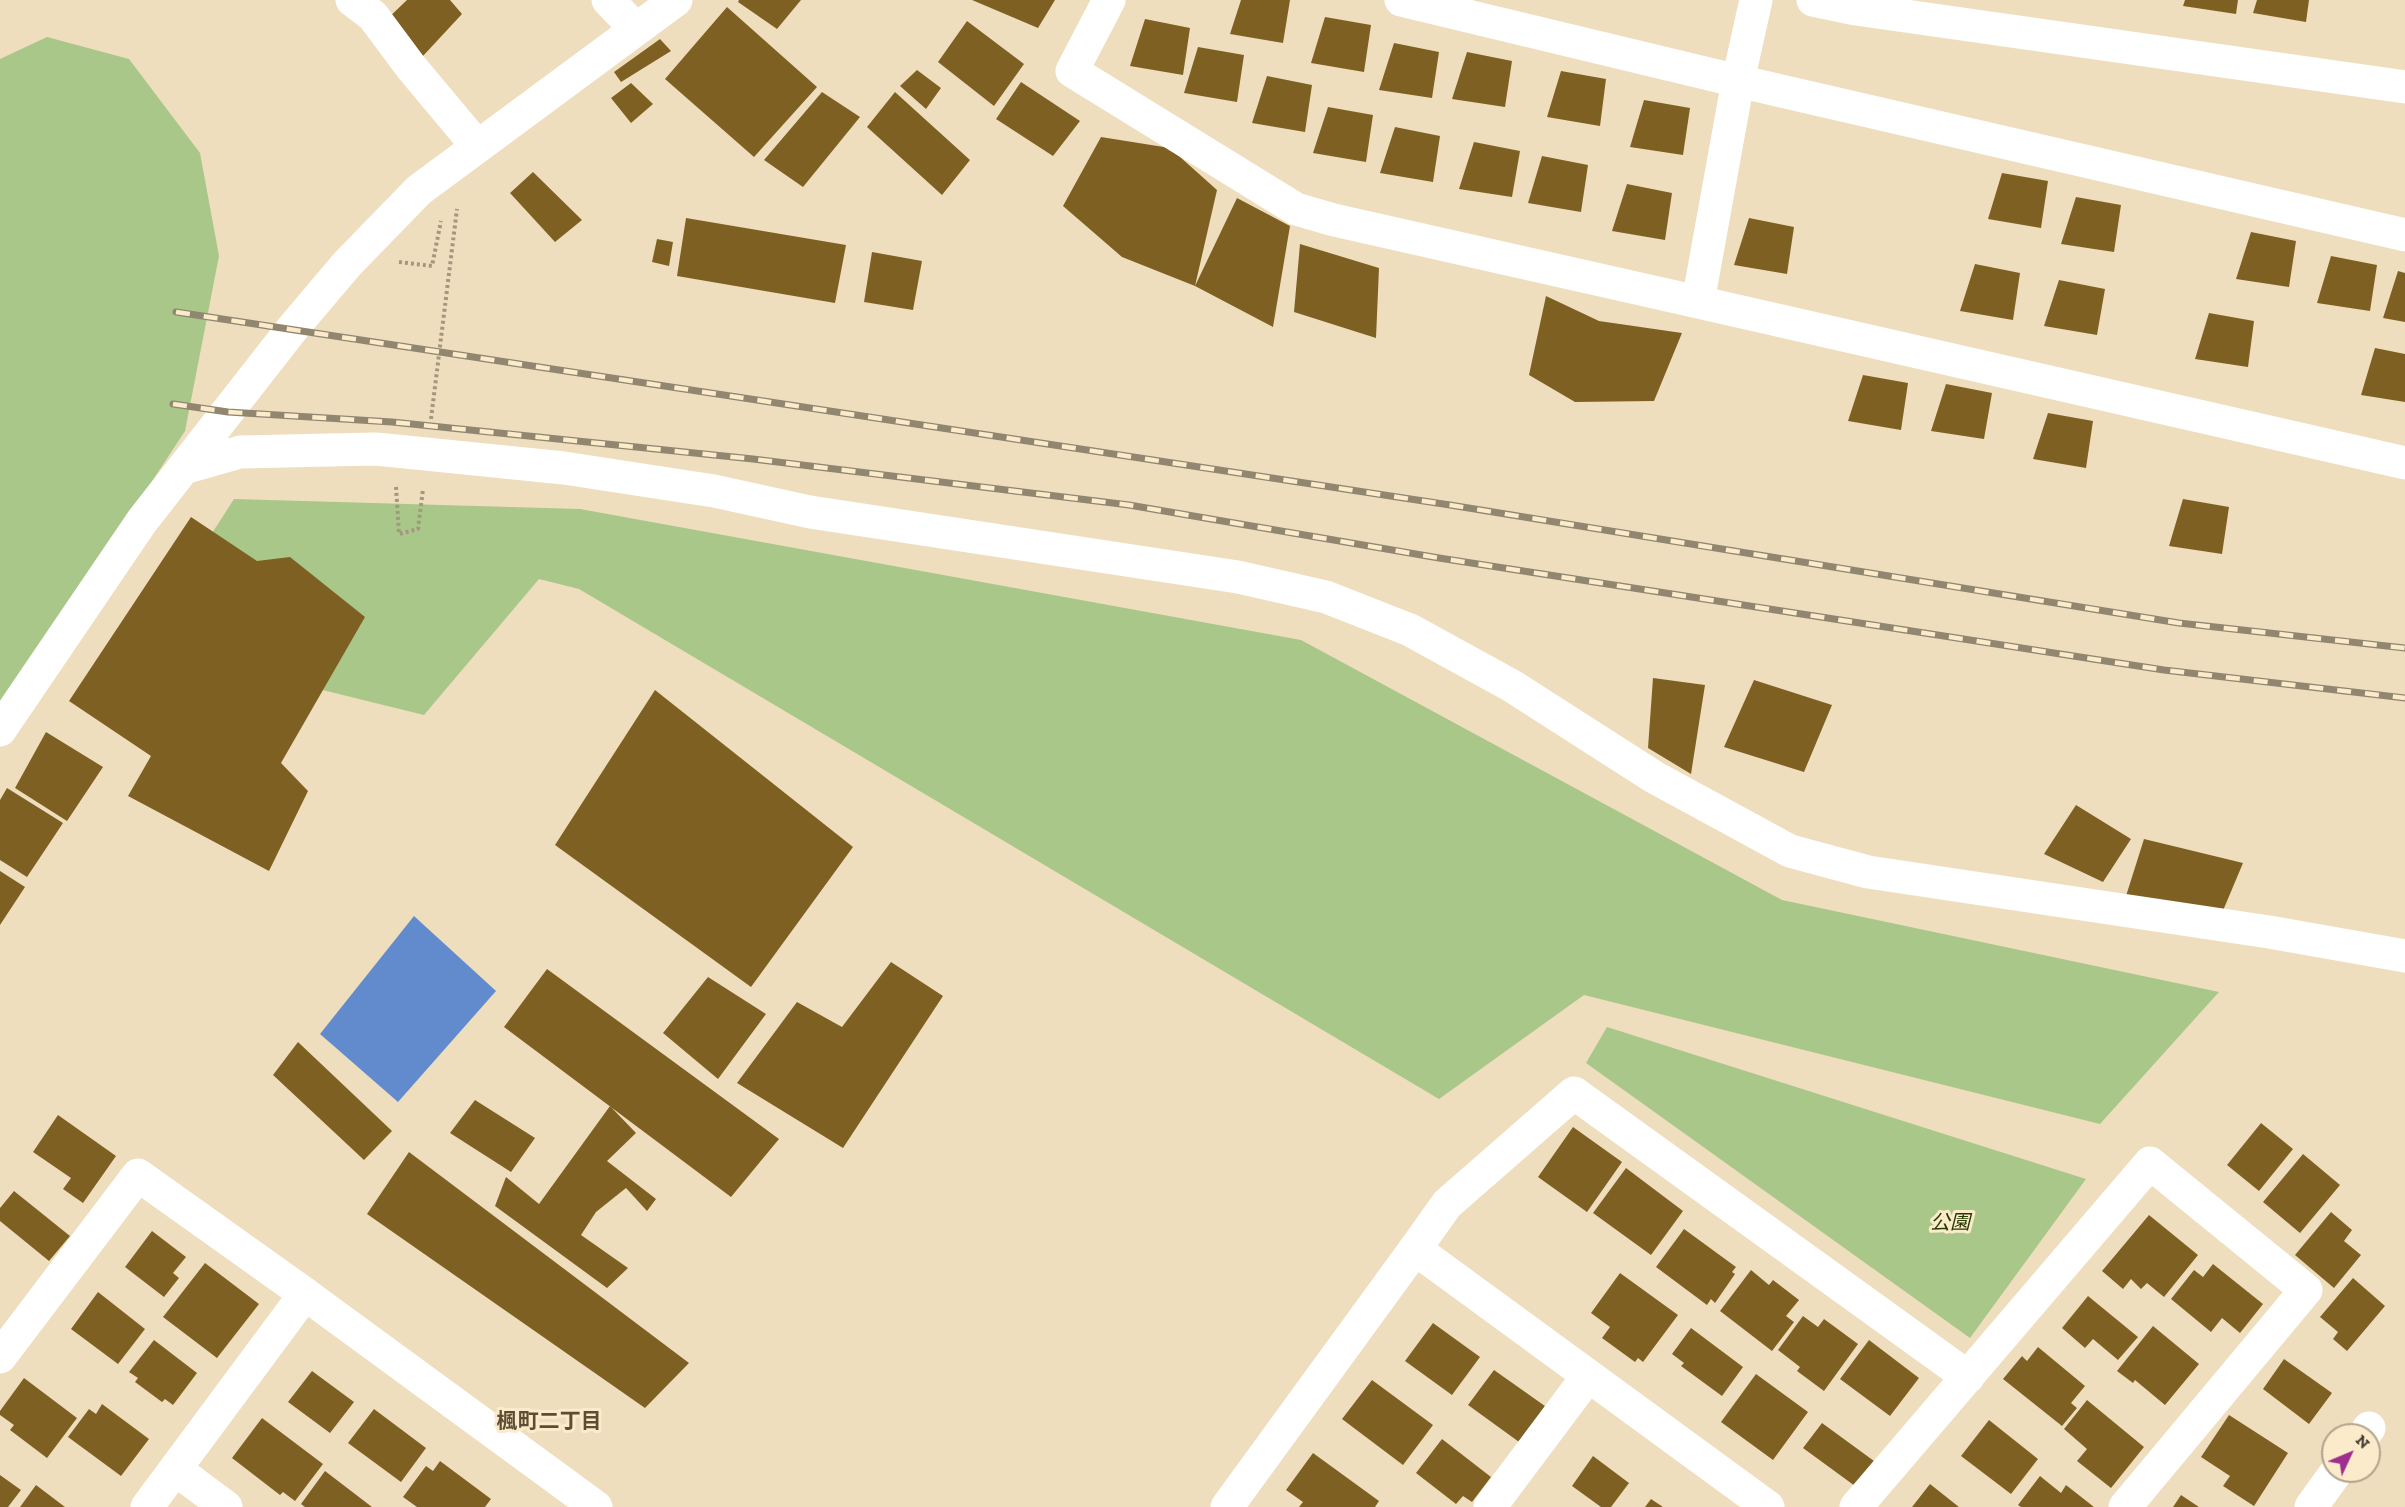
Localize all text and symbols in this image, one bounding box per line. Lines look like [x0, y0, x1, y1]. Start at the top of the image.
park label: 公園 [1930, 1211, 1970, 1235]
district label: 楓町二丁目 [497, 1409, 601, 1435]
north arrow [2321, 1423, 2381, 1483]
text: N [2352, 1431, 2374, 1453]

